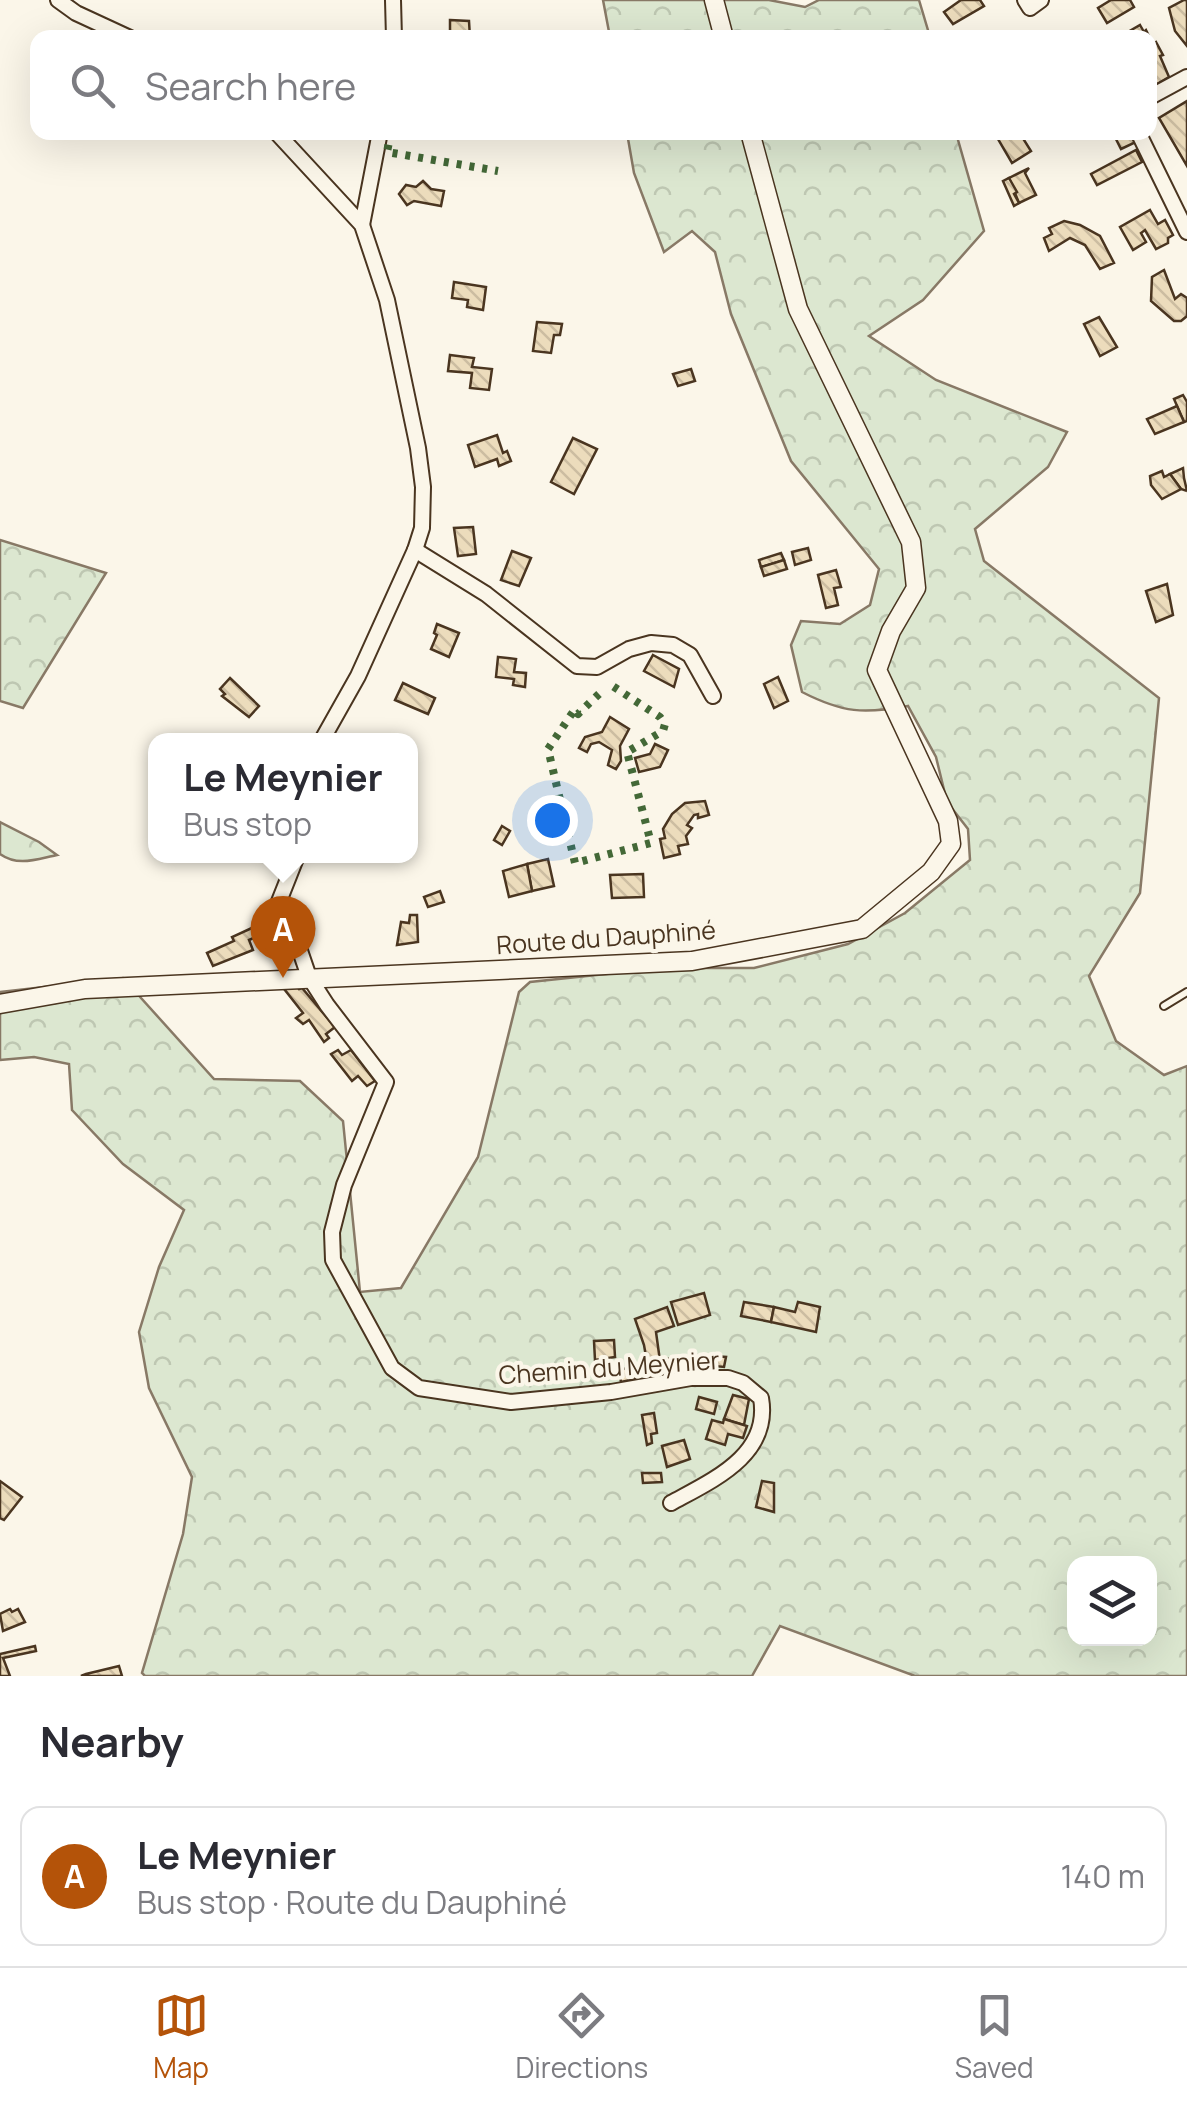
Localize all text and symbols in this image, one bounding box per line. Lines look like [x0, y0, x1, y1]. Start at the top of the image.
search box [30, 30, 1157, 140]
icon: search [65, 58, 120, 113]
text: Search here [145, 59, 356, 111]
popup [148, 733, 418, 863]
text: Le Meynier [183, 750, 383, 802]
your location [527, 795, 578, 846]
text: Bus stop [183, 802, 312, 846]
pin: A [250, 896, 316, 978]
street label: Route du Dauphiné [495, 912, 717, 962]
street label: Chemin du Meynier [497, 1342, 721, 1392]
map controls [1067, 1556, 1157, 1646]
button: layers [1067, 1556, 1157, 1646]
text: Nearby [40, 1712, 184, 1770]
text: Le Meynier [137, 1828, 336, 1880]
text: A [64, 1854, 85, 1898]
text: 140 m [1061, 1854, 1145, 1898]
text: Bus stop · Route du Dauphiné [137, 1880, 567, 1924]
tab: Map [153, 1988, 209, 2086]
tab: Directions [516, 1988, 648, 2086]
tab: Saved [955, 1988, 1034, 2086]

